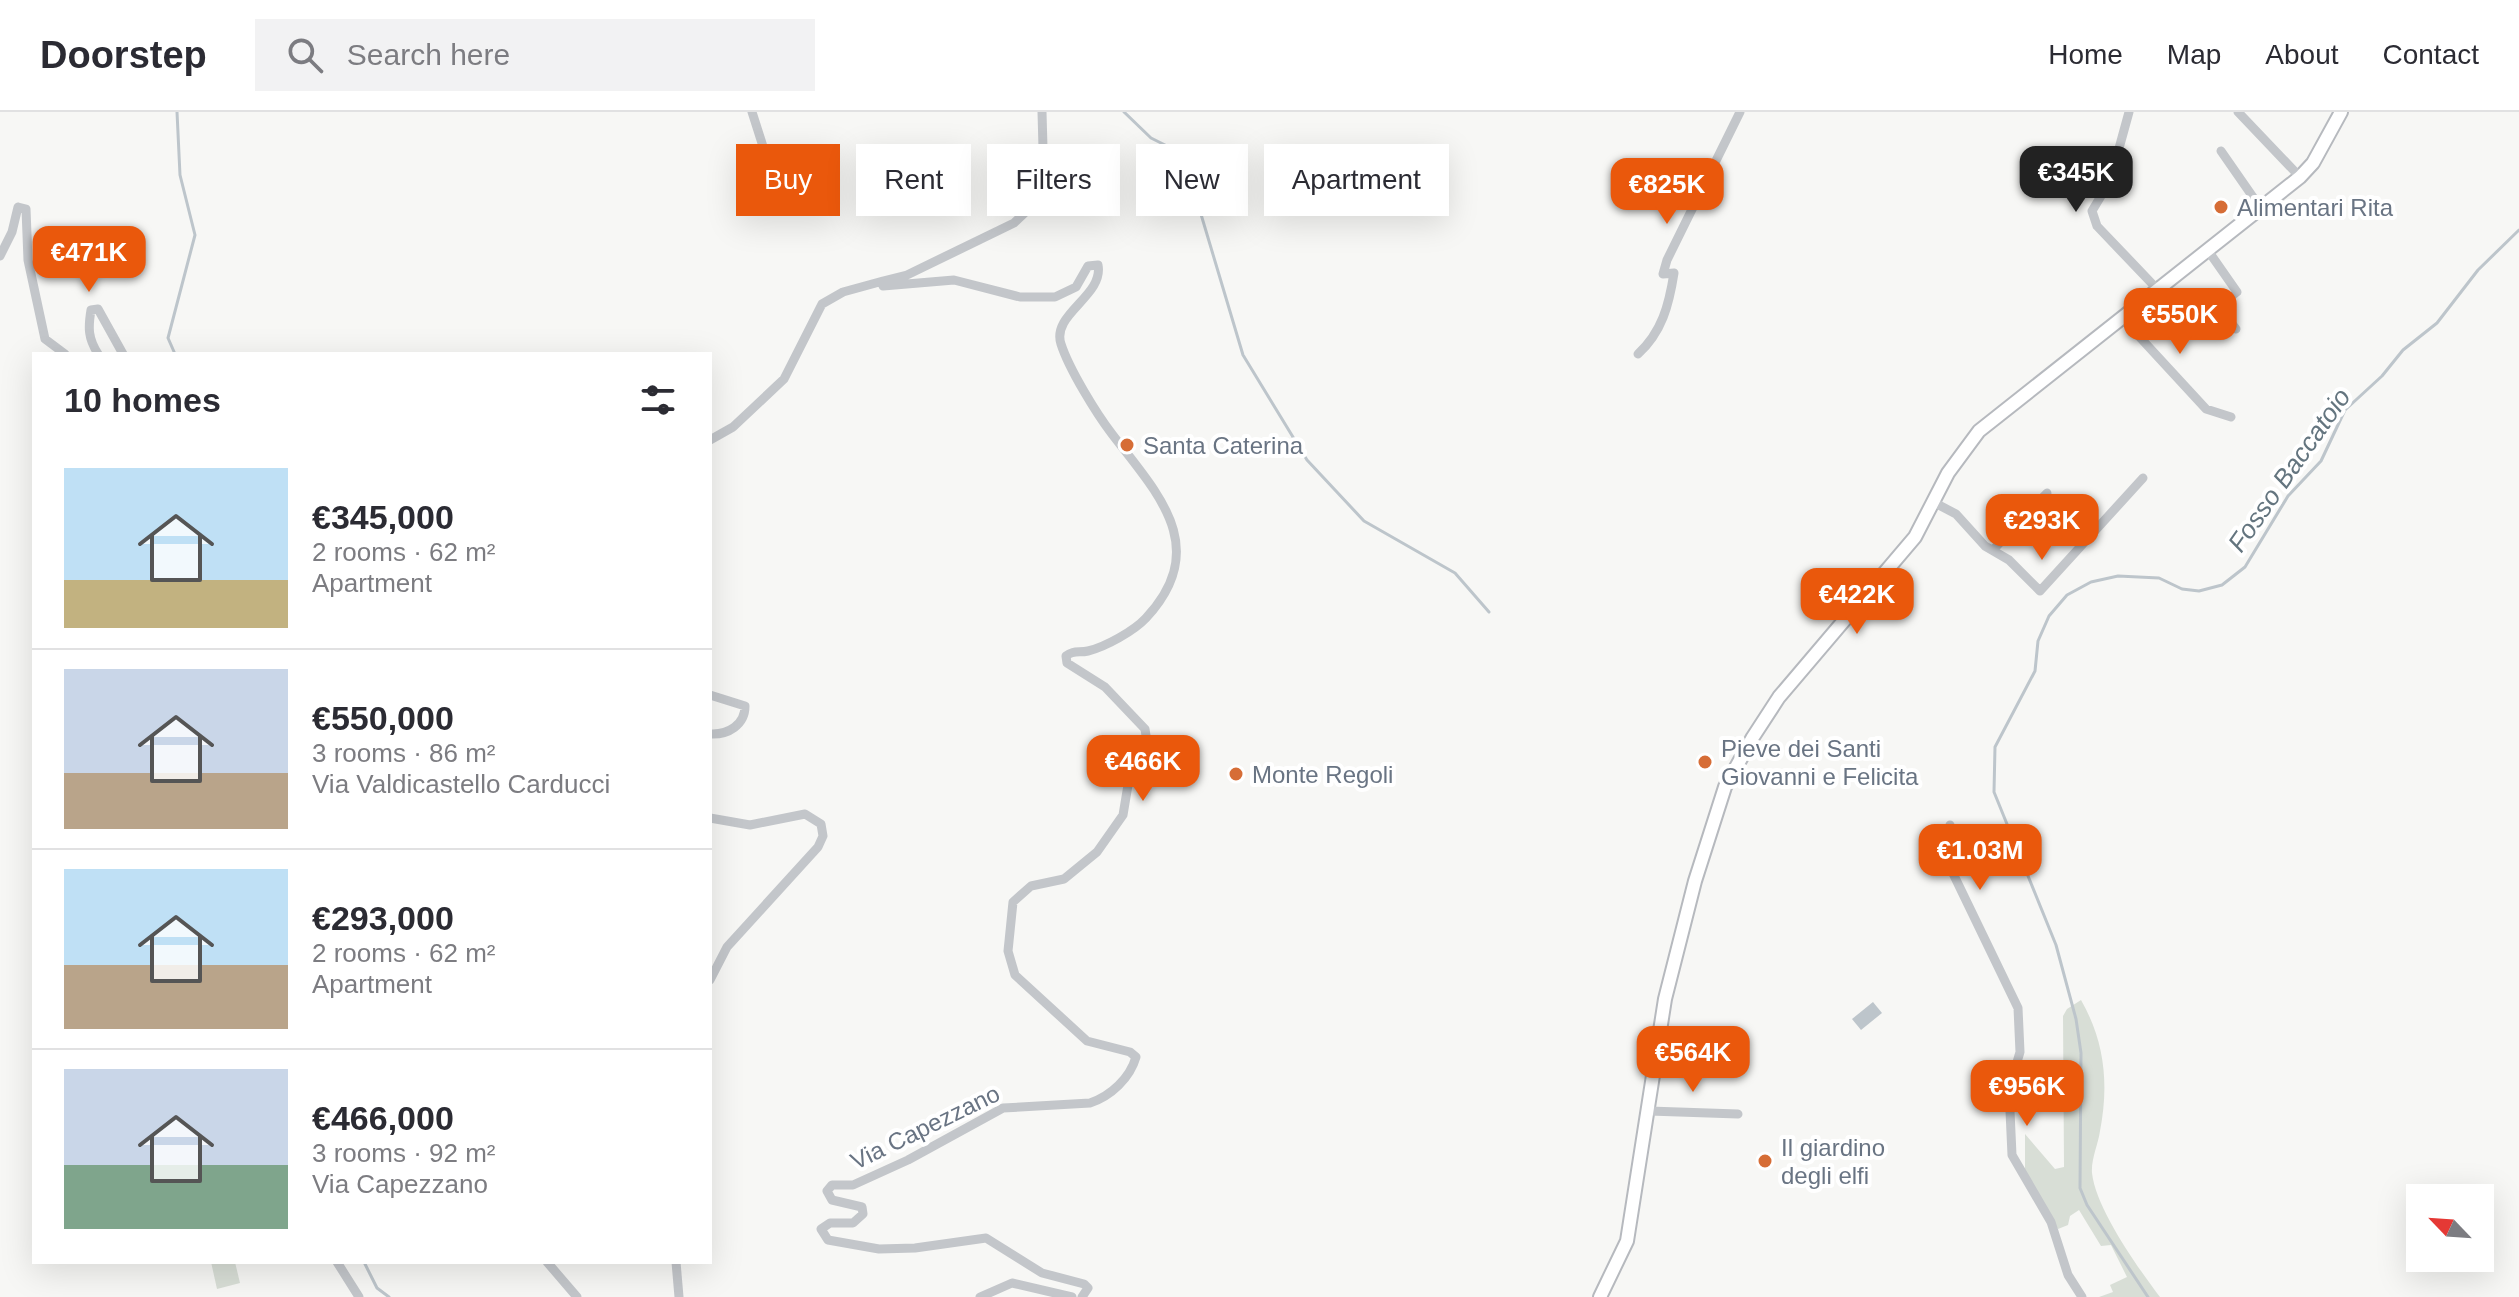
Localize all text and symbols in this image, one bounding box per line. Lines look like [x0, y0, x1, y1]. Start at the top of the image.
search box [255, 19, 815, 91]
icon: search [283, 33, 327, 77]
text: Doorstep [40, 34, 207, 76]
text: Search here [347, 38, 510, 71]
text: Home [2048, 39, 2123, 70]
text: Map [2167, 39, 2221, 70]
text: About [2265, 39, 2339, 70]
text: Contact [2383, 39, 2479, 70]
chip: Buy [736, 144, 840, 216]
chip: Rent [856, 144, 971, 216]
chip: Filters [987, 144, 1120, 216]
chip: New [1136, 144, 1248, 216]
chip: Apartment [1264, 144, 1449, 216]
pin: €345K [2020, 146, 2132, 214]
text: €345K [2038, 157, 2114, 187]
pin: €825K [1611, 158, 1723, 226]
text: €825K [1629, 169, 1705, 199]
place label: Alimentari Rita [2237, 194, 2394, 221]
marker: Alimentari Rita [2212, 198, 2230, 216]
pin: €471K [33, 226, 145, 294]
text: €471K [51, 237, 127, 267]
pin: €550K [2124, 288, 2236, 356]
text: €550K [2142, 299, 2218, 329]
icon: filters [636, 378, 680, 422]
text: 10 homes [64, 381, 221, 419]
water label: Fosso Baccatoio [2222, 383, 2356, 557]
place label: Santa Caterina [1143, 432, 1304, 459]
marker: Santa Caterina [1118, 436, 1136, 454]
pin: €293K [1986, 494, 2098, 562]
text: €345,000 [312, 498, 454, 536]
icon: home [128, 500, 224, 596]
text: €293K [2004, 505, 2080, 535]
text: 2 rooms · 62 m² [312, 537, 496, 567]
text: Apartment [312, 568, 432, 598]
pin: €422K [1801, 568, 1913, 636]
text: €422K [1819, 579, 1895, 609]
text: €550,000 [312, 699, 454, 737]
icon: home [128, 701, 224, 797]
pin: €466K [1087, 735, 1199, 803]
place label: Pieve dei Santi Giovanni e Felicita [1721, 735, 1919, 790]
text: 3 rooms · 86 m² [312, 738, 496, 768]
text: €466K [1105, 746, 1181, 776]
marker: Pieve dei Santi Giovanni e Felicita [1696, 753, 1714, 771]
place label: Monte Regoli [1252, 761, 1393, 788]
marker: Monte Regoli [1227, 765, 1245, 783]
text: Via Valdicastello Carducci [312, 769, 610, 799]
pin: €1.03M [1915, 824, 2045, 892]
text: €1.03M [1937, 835, 2023, 865]
text: €293,000 [312, 899, 454, 937]
icon: home [128, 901, 224, 997]
text: 2 rooms · 62 m² [312, 938, 496, 968]
text: Apartment [312, 969, 432, 999]
pin: €564K [1637, 1026, 1749, 1094]
text: €564K [1655, 1037, 1731, 1067]
pin: €956K [1971, 1060, 2083, 1128]
text: €956K [1989, 1071, 2065, 1101]
street label: Via Capezzano [846, 1079, 1004, 1175]
text: €466,000 [312, 1099, 454, 1137]
icon: home [128, 1101, 224, 1197]
place label: Il giardino degli elfi [1781, 1134, 1885, 1189]
text: 3 rooms · 92 m² [312, 1138, 496, 1168]
marker: Il giardino degli elfi [1756, 1152, 1774, 1170]
text: Via Capezzano [312, 1169, 488, 1199]
north arrow [2406, 1184, 2494, 1272]
map controls [2406, 1184, 2494, 1272]

